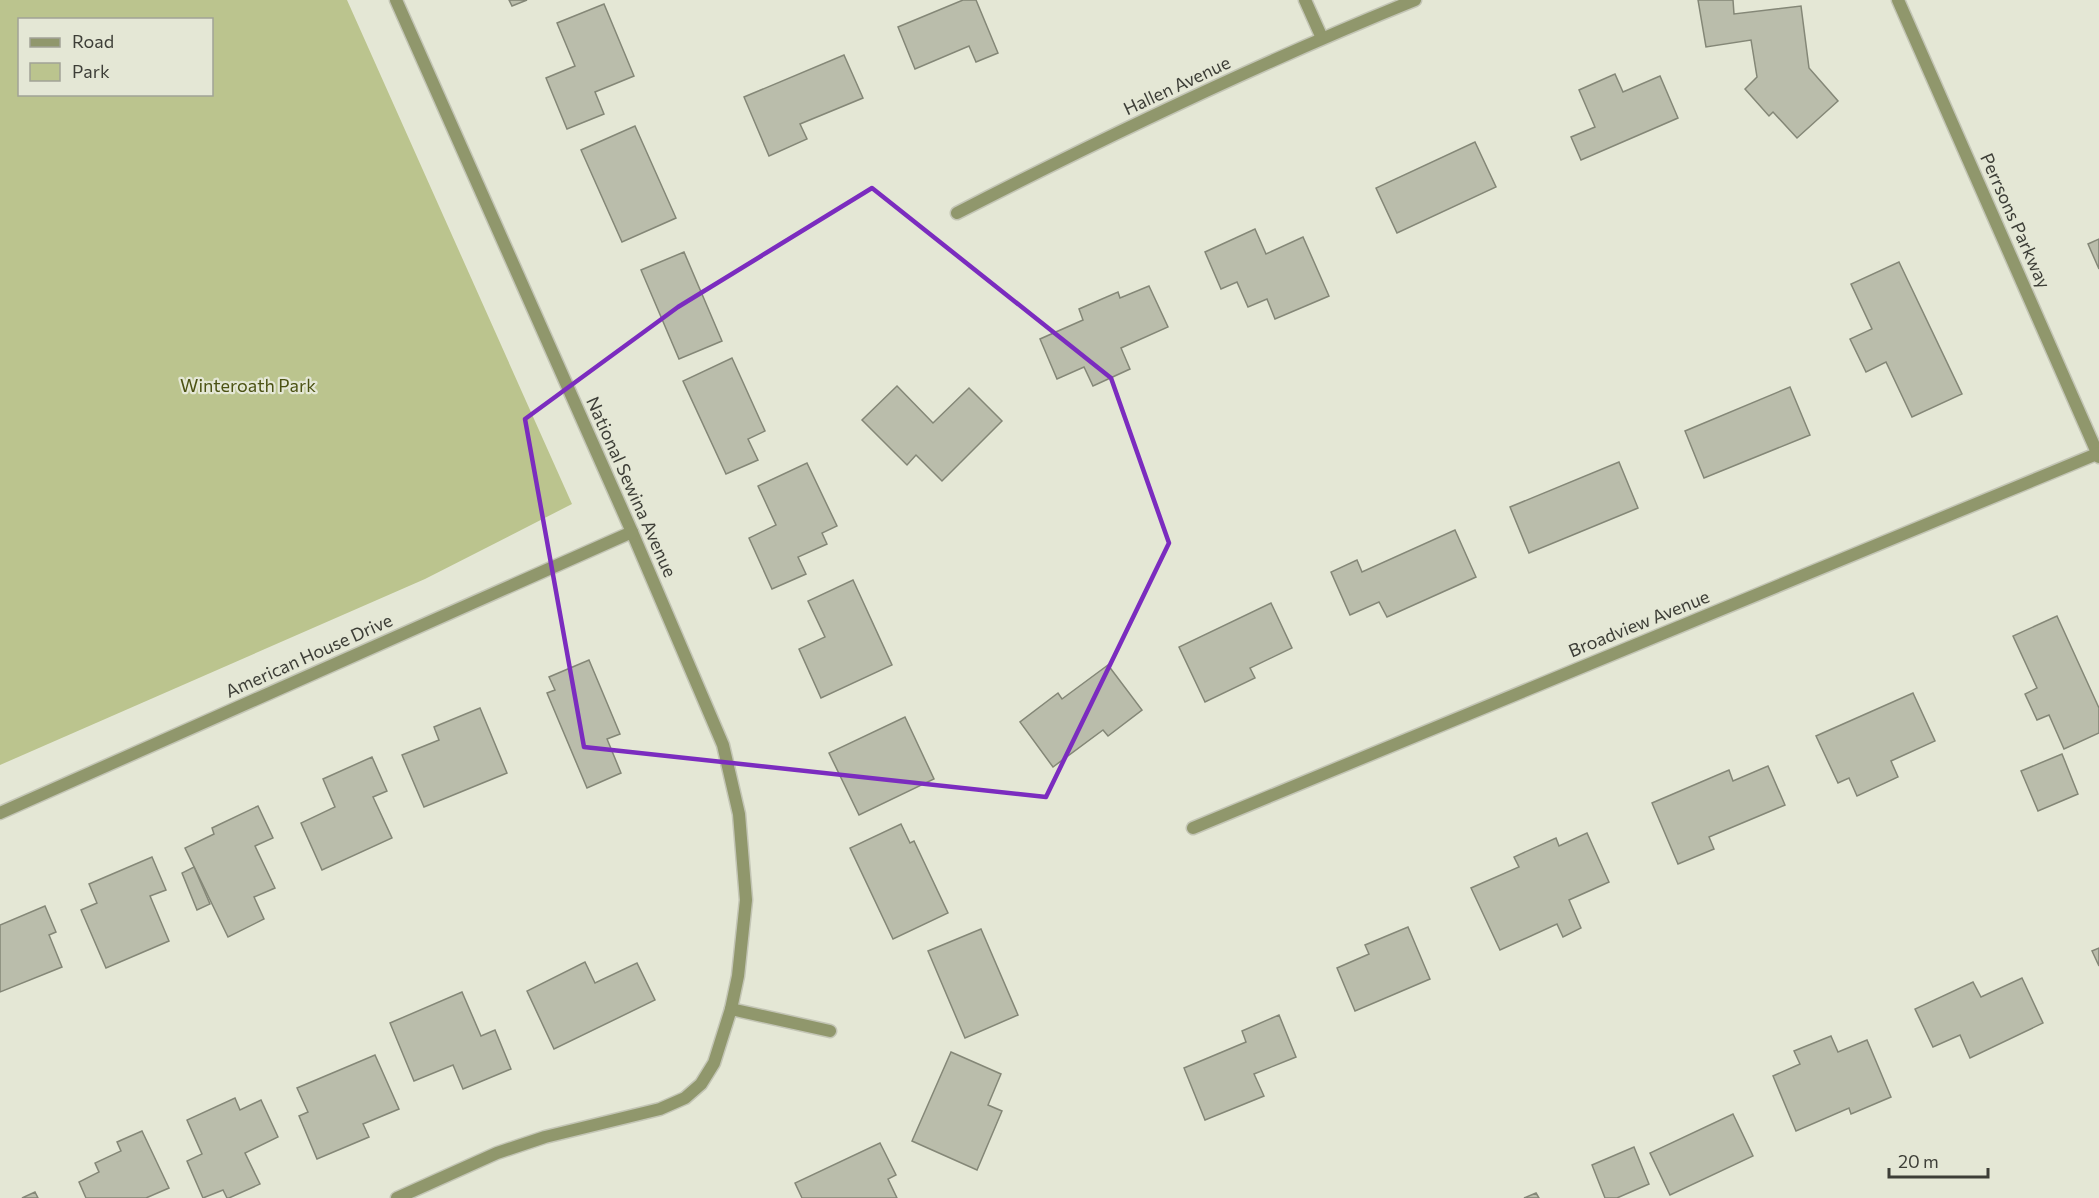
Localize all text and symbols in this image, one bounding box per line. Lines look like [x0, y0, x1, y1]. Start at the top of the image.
legend [18, 18, 213, 96]
text: Road [72, 30, 114, 52]
street label: Hallen Avenue [1120, 51, 1233, 119]
text: Park [72, 60, 110, 82]
street label: Perrsons Parkway [1976, 149, 2056, 292]
park label: Winteroath Park [180, 374, 316, 396]
street label: National Sewina Avenue [582, 393, 682, 580]
street label: Broadview Avenue [1565, 585, 1712, 661]
street label: American House Drive [222, 608, 395, 702]
scale bar [1889, 1141, 1988, 1179]
text: 20 m [1898, 1150, 1939, 1172]

